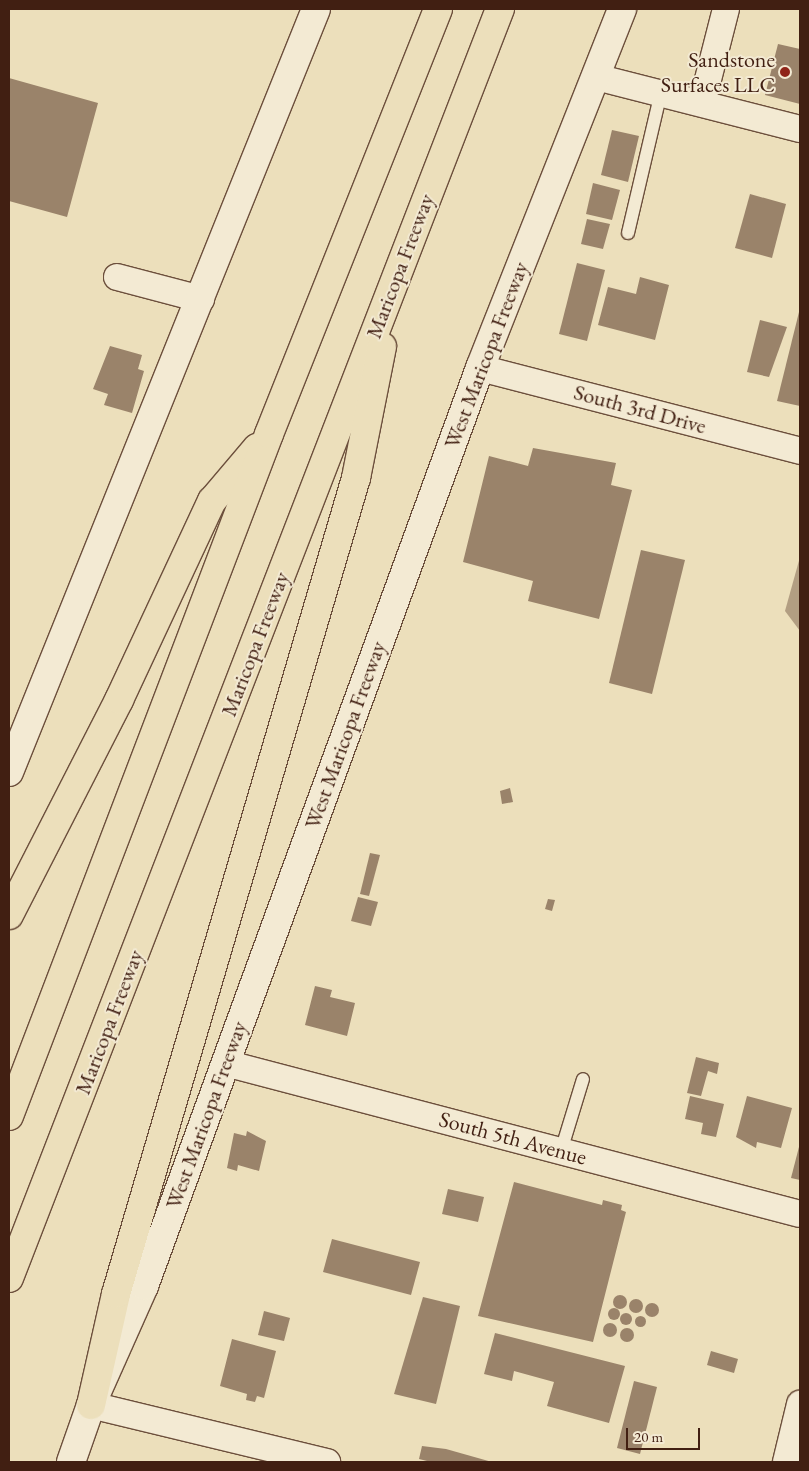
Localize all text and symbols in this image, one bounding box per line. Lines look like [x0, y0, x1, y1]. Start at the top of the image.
place label: Sandstone Surfaces LLC [661, 46, 775, 98]
marker: Sandstone Surfaces LLC [779, 66, 791, 78]
street label: Maricopa Freeway [360, 190, 440, 342]
street label: West Maricopa Freeway [438, 258, 534, 452]
street label: South 3rd Drive [571, 379, 709, 439]
street label: Maricopa Freeway [215, 568, 295, 720]
street label: West Maricopa Freeway [299, 638, 391, 832]
street label: Maricopa Freeway [69, 946, 149, 1098]
street label: West Maricopa Freeway [160, 1018, 252, 1212]
street label: South 5th Avenue [436, 1106, 590, 1170]
scale bar [629, 1418, 703, 1450]
text: 20 m [634, 1427, 663, 1446]

